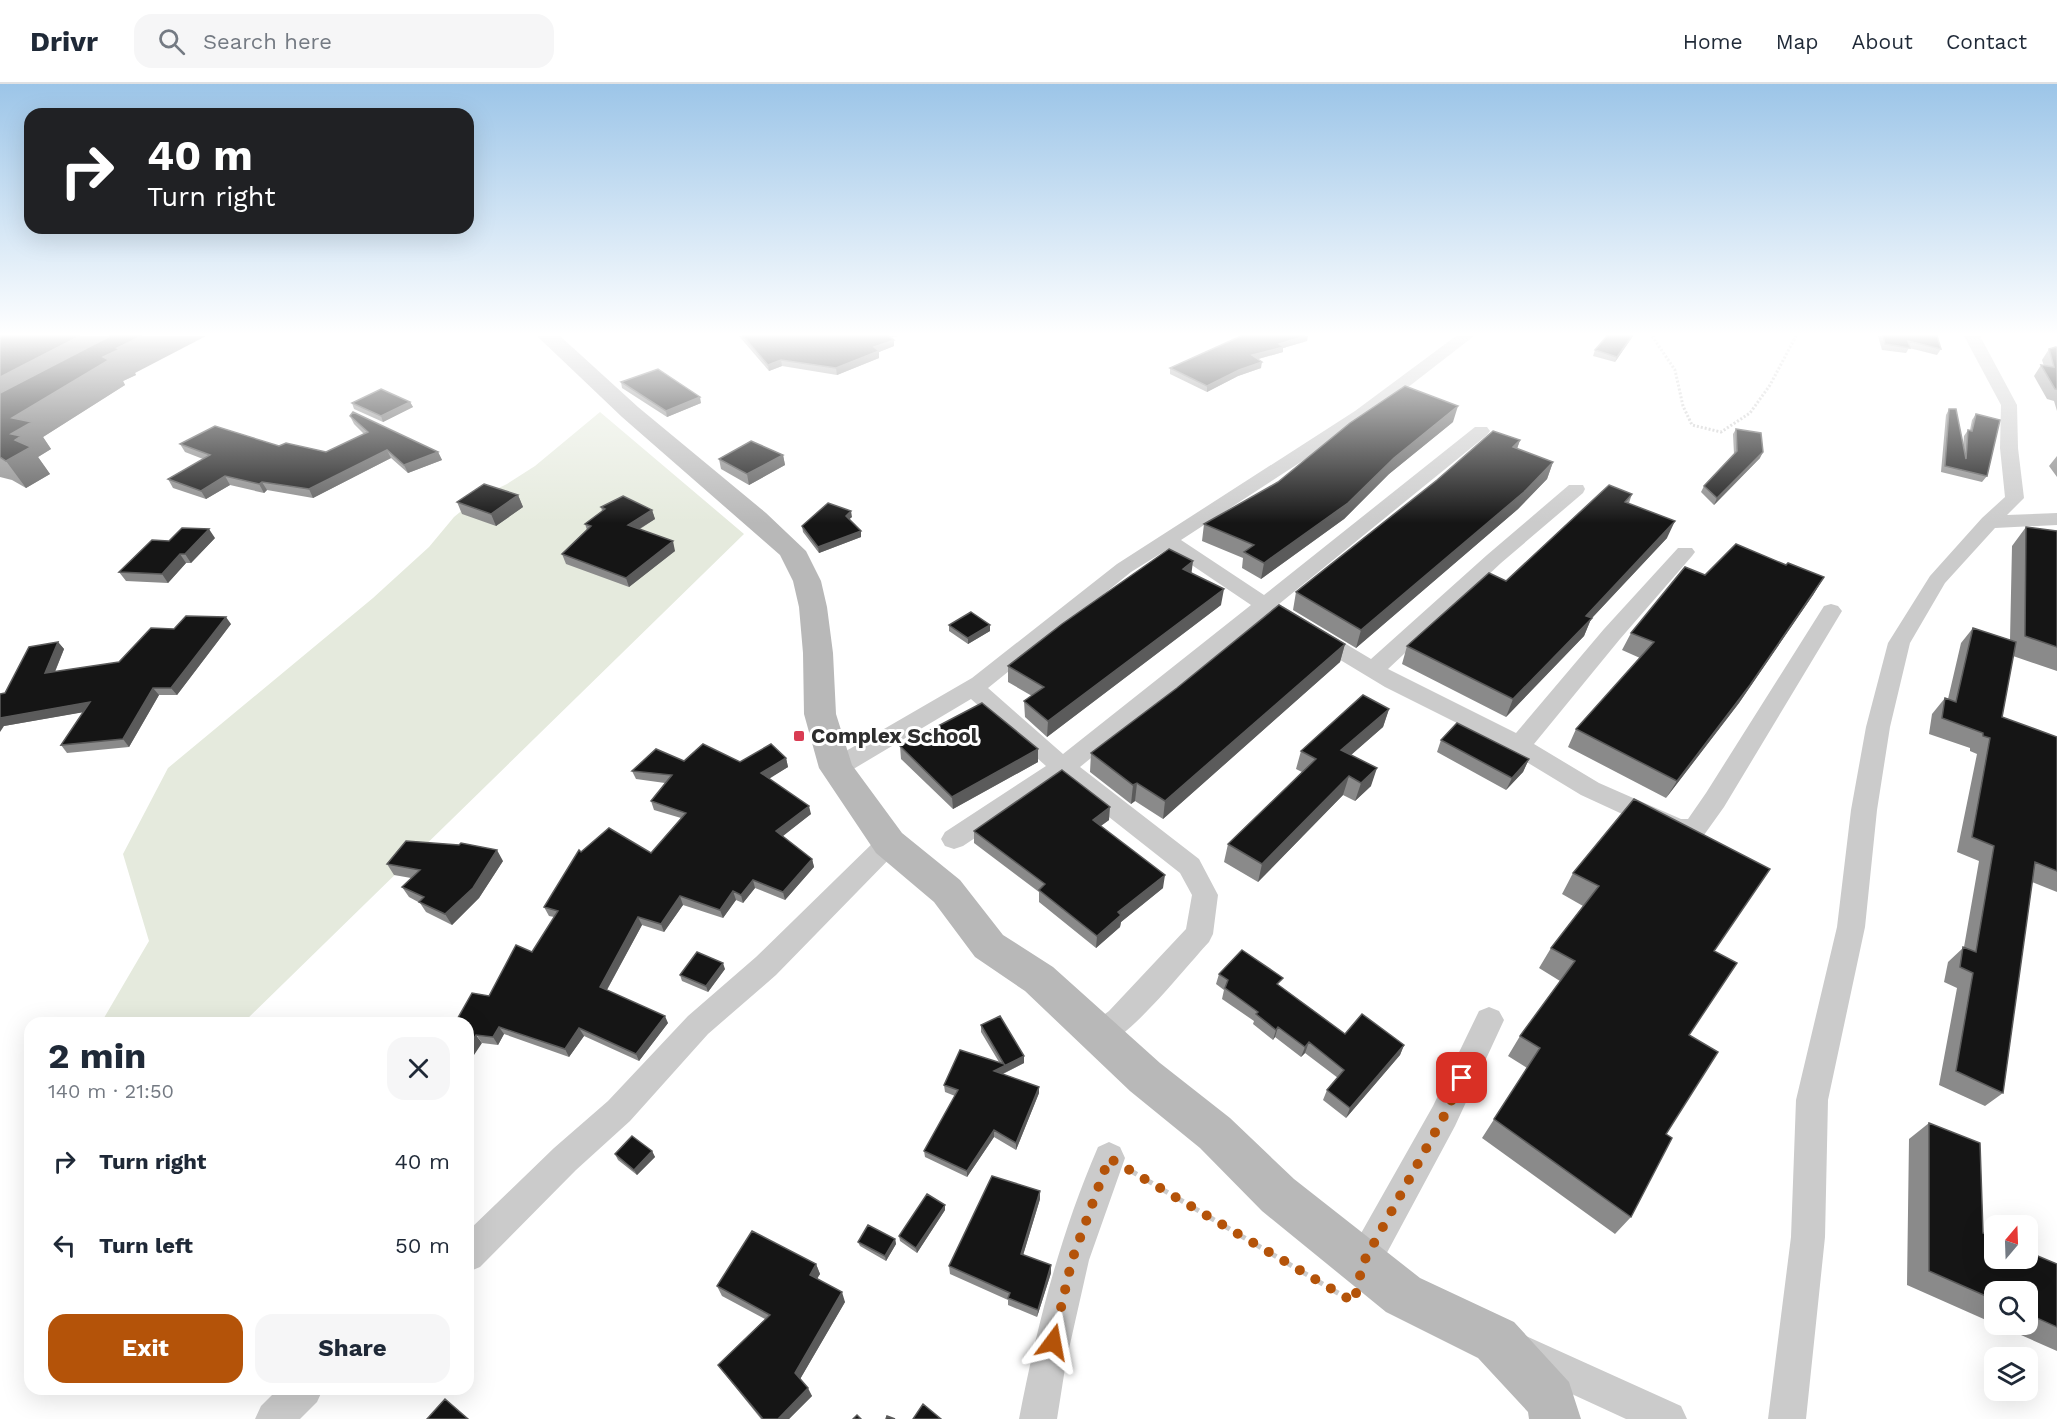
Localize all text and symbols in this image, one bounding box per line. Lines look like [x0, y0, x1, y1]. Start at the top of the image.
search box [134, 14, 554, 68]
text: Drivr [30, 25, 98, 58]
icon: search [155, 25, 188, 58]
text: Search here [203, 29, 332, 54]
text: Home [1683, 29, 1743, 54]
text: Map [1776, 29, 1819, 54]
text: About [1852, 29, 1913, 54]
text: Contact [1946, 29, 2027, 54]
text: 40 m [147, 131, 253, 180]
icon: right [48, 132, 126, 210]
text: Turn right [147, 181, 276, 213]
place label: Complex School [811, 723, 978, 748]
marker: Complex School [792, 729, 806, 743]
text: 2 min [48, 1035, 146, 1077]
button: close [387, 1037, 450, 1100]
pin [1436, 1052, 1487, 1103]
icon: arrive [1445, 1061, 1478, 1094]
text: 140 m · 21:50 [48, 1079, 174, 1103]
icon: right [48, 1145, 81, 1178]
text: Turn right [99, 1149, 206, 1174]
text: 40 m [394, 1149, 450, 1174]
north arrow [1984, 1215, 2038, 1269]
map controls [1984, 1215, 2038, 1401]
icon: left [48, 1229, 81, 1262]
text: Turn left [99, 1233, 193, 1258]
text: 50 m [395, 1233, 450, 1258]
button: search [1984, 1281, 2038, 1335]
position arrow [1021, 1310, 1085, 1374]
button: Exit [48, 1314, 243, 1383]
button: Share [255, 1314, 450, 1383]
button: layers [1984, 1347, 2038, 1401]

